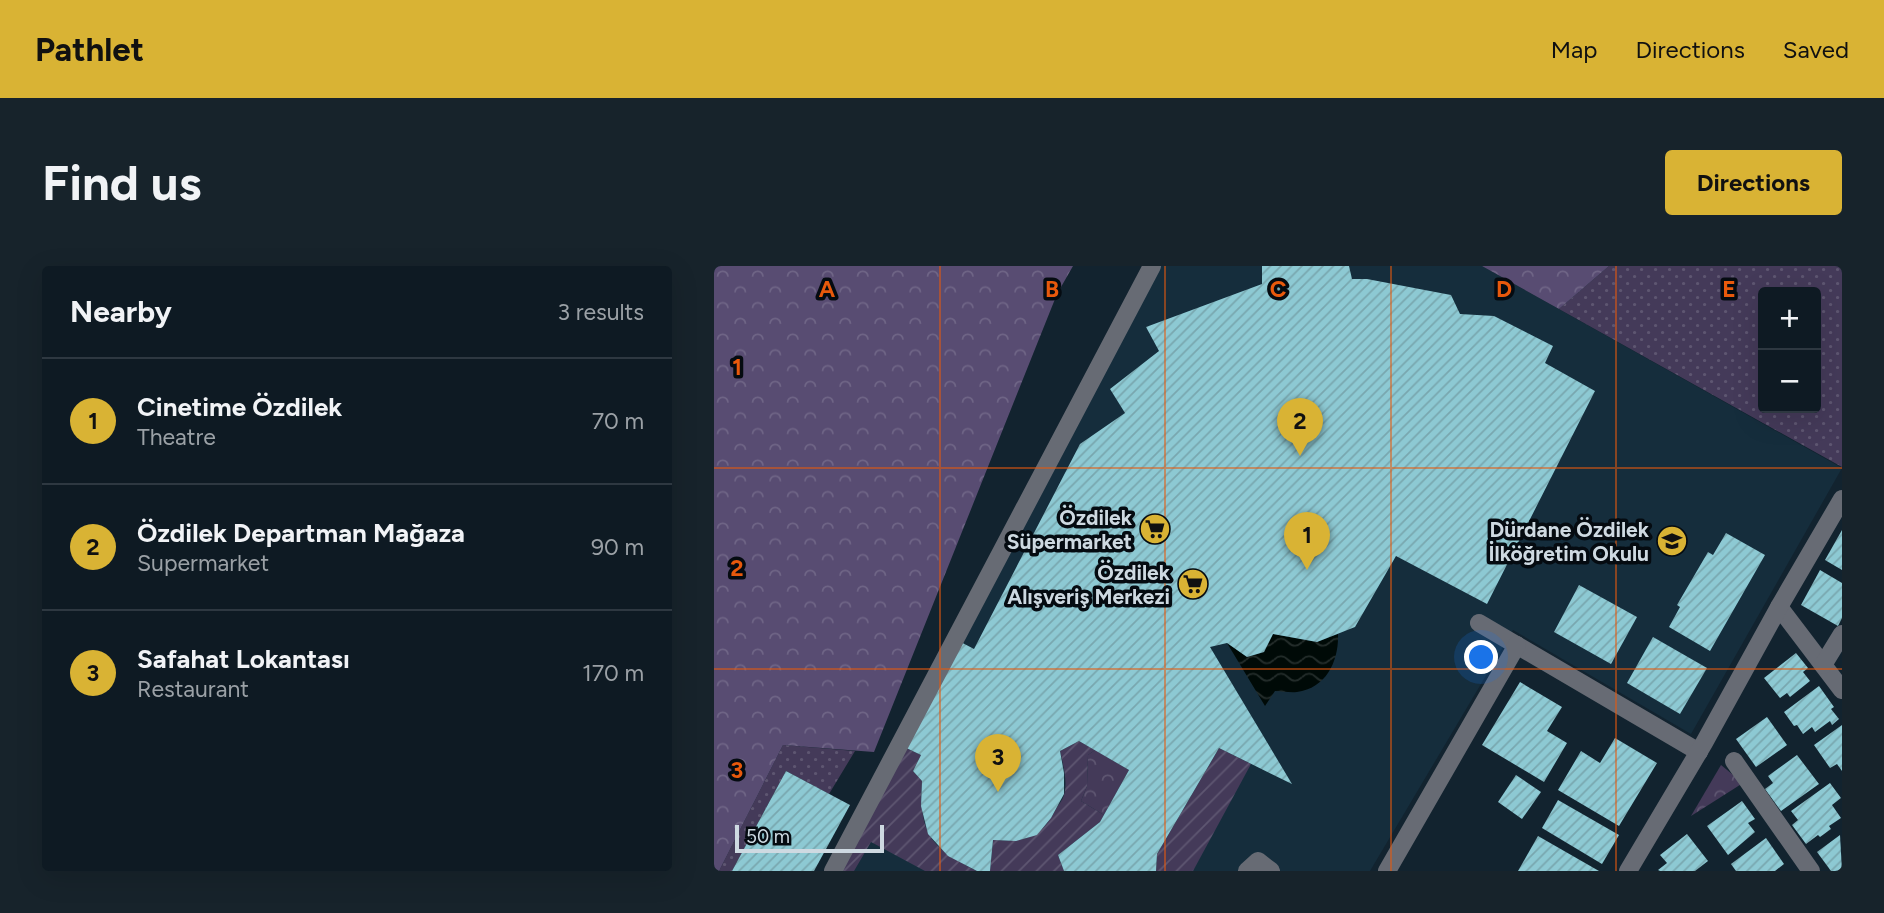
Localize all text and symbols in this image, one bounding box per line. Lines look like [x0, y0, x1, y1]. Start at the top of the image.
text: Pathlet [35, 30, 144, 69]
text: Map [1551, 35, 1597, 64]
text: Directions [1635, 35, 1745, 64]
text: Saved [1783, 35, 1849, 64]
button: Directions [1665, 150, 1842, 215]
text: Find us [42, 153, 201, 212]
text: A [819, 275, 836, 303]
text: B [1045, 275, 1059, 303]
text: C [1270, 275, 1287, 303]
text: D [1496, 275, 1512, 303]
text: E [1722, 275, 1736, 303]
map controls [1758, 287, 1821, 413]
button: + [1758, 287, 1821, 350]
text: Nearby [70, 293, 172, 330]
text: 3 results [557, 298, 644, 326]
button: − [1758, 350, 1821, 413]
text: 1 [732, 353, 742, 381]
text: Cinetime Özdilek [137, 391, 342, 423]
pin: 2 [1277, 398, 1323, 456]
text: 1 [88, 407, 98, 435]
text: 70 m [592, 407, 644, 435]
text: Theatre [137, 423, 216, 451]
place label: Özdilek Süpermarket [1007, 505, 1133, 554]
supermarket icon: Özdilek Süpermarket [1138, 512, 1172, 546]
pin: 1 [1284, 512, 1330, 570]
text: Özdilek Departman Mağaza [137, 517, 465, 549]
place label: Dürdane Özdilek İlköğretim Okulu [1488, 517, 1650, 566]
school or university icon: Dürdane Özdilek İlköğretim Okulu [1655, 524, 1689, 558]
text: 2 [86, 533, 100, 561]
text: 90 m [591, 533, 644, 561]
text: Supermarket [137, 549, 269, 577]
text: 2 [730, 554, 744, 582]
place label: Özdilek Alışveriş Merkezi [1007, 560, 1171, 609]
supermarket icon: Özdilek Alışveriş Merkezi [1176, 567, 1210, 601]
your location [1464, 640, 1498, 674]
text: Safahat Lokantası [137, 643, 350, 675]
text: 3 [87, 659, 99, 687]
text: 170 m [582, 659, 644, 687]
text: Restaurant [137, 675, 249, 703]
pin: 3 [975, 734, 1021, 792]
text: 3 [731, 756, 743, 784]
scale bar [735, 822, 884, 854]
text: 50 m [746, 825, 790, 848]

